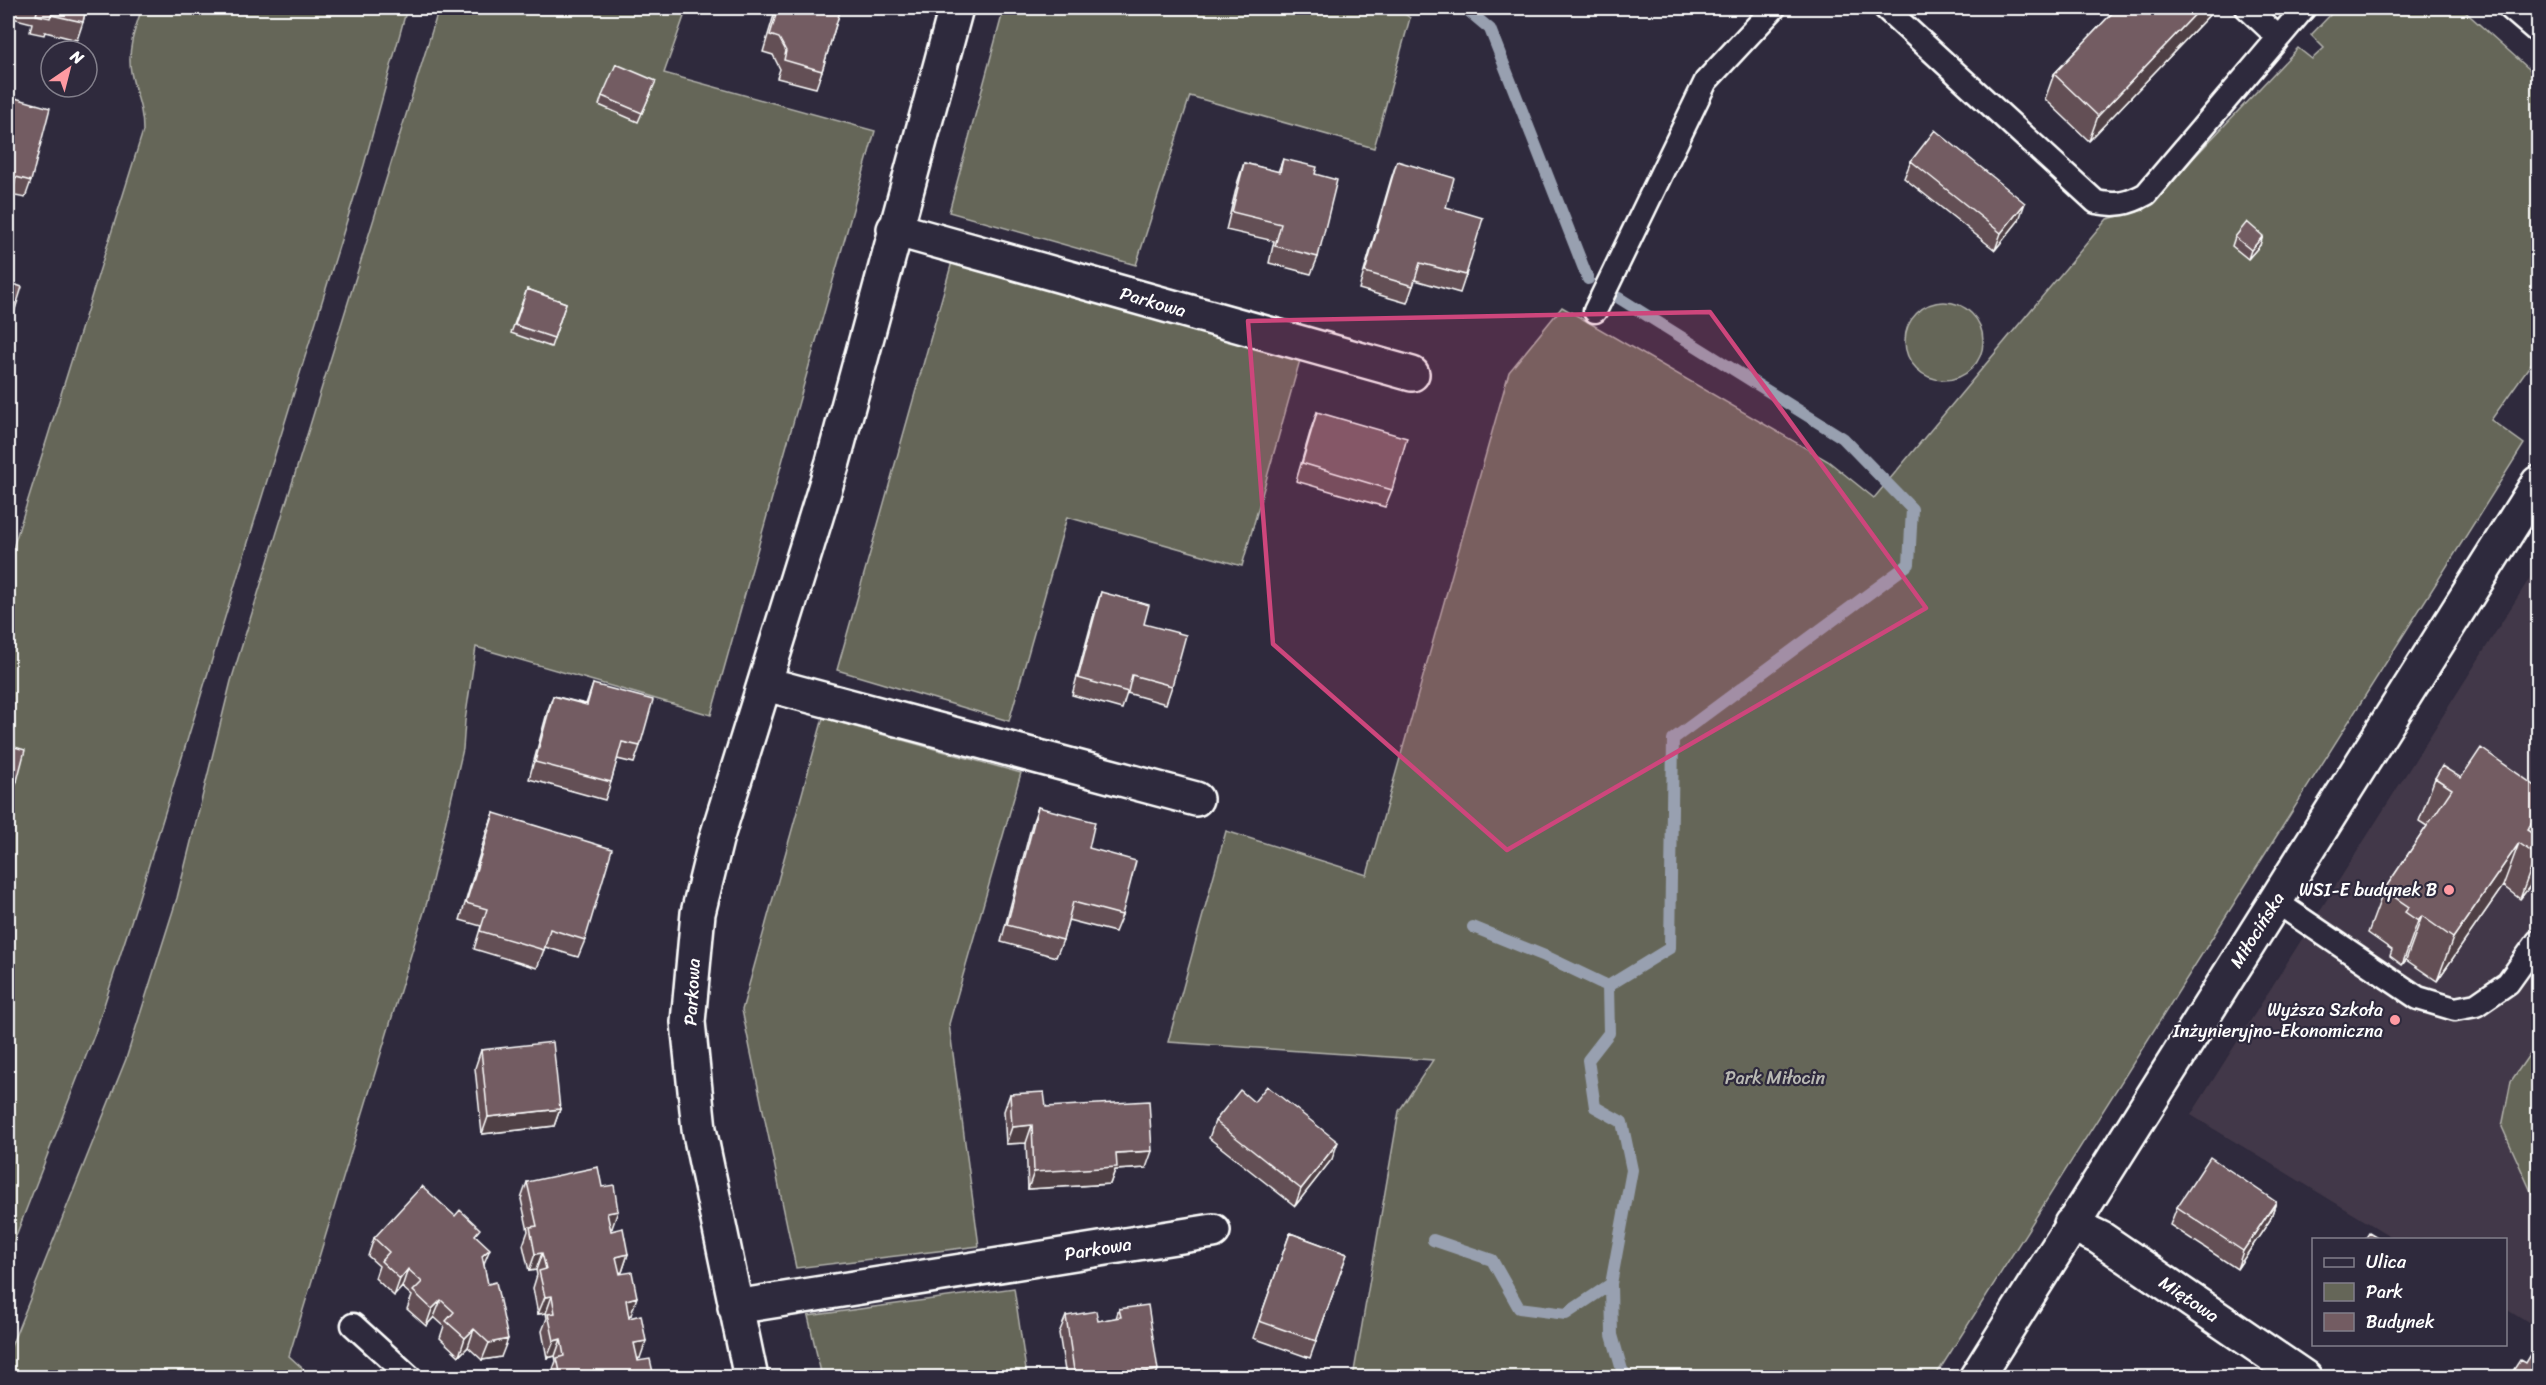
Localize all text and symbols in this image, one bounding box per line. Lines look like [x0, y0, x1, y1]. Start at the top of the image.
north arrow [39, 39, 99, 99]
text: N [64, 41, 91, 73]
street label: Parkowa [1116, 277, 1190, 327]
place label: WSI-E budynek B [2299, 874, 2437, 906]
marker: WSI-E budynek B [2442, 883, 2456, 897]
street label: Miłocińska [2221, 885, 2293, 975]
street label: Parkowa [674, 957, 710, 1027]
place label: Wyższa Szkoła Inżynieryjno-Ekonomiczna [2172, 994, 2383, 1047]
marker: Wyższa Szkoła Inżynieryjno-Ekonomiczna [2388, 1013, 2402, 1027]
park label: Park Miłocin [1725, 1062, 1825, 1094]
street label: Parkowa [1062, 1228, 1134, 1270]
legend [2312, 1238, 2507, 1346]
text: Ulica [2366, 1246, 2407, 1278]
street label: Miętowa [2152, 1267, 2226, 1331]
text: Park [2366, 1276, 2403, 1308]
text: Budynek [2366, 1306, 2435, 1338]

